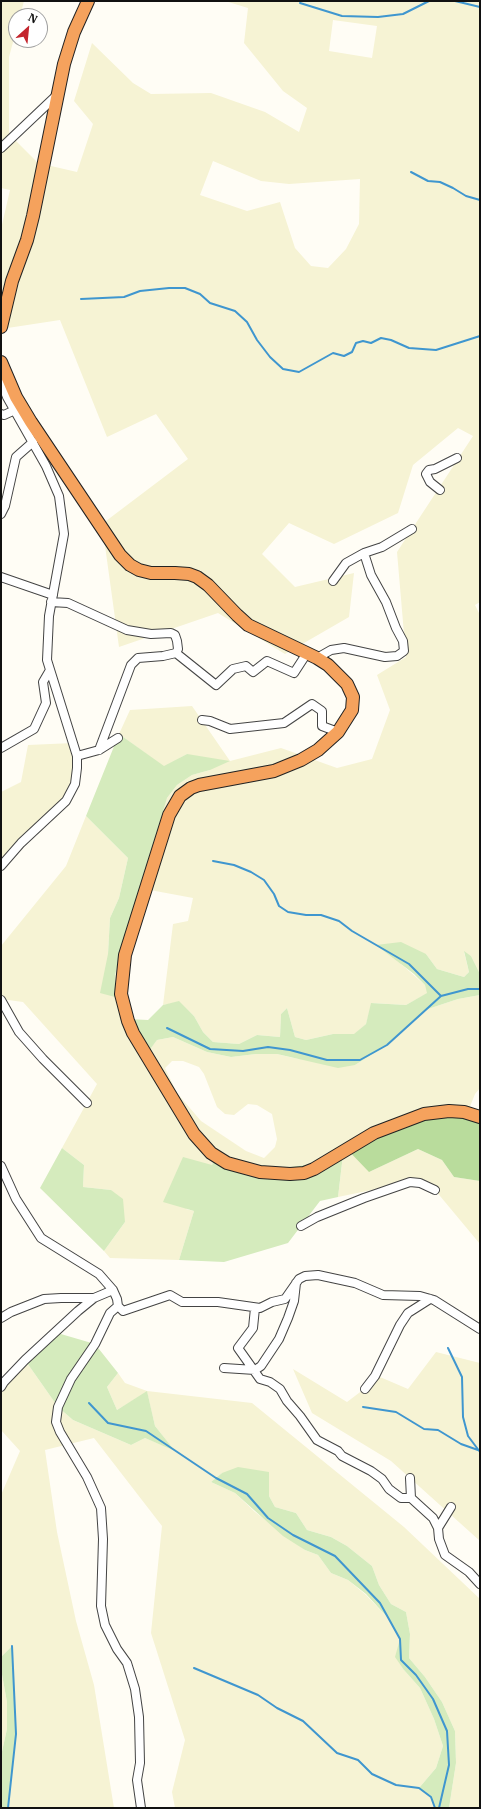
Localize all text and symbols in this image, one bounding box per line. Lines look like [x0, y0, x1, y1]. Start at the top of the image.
north arrow [8, 8, 48, 48]
text: N [26, 10, 40, 26]

